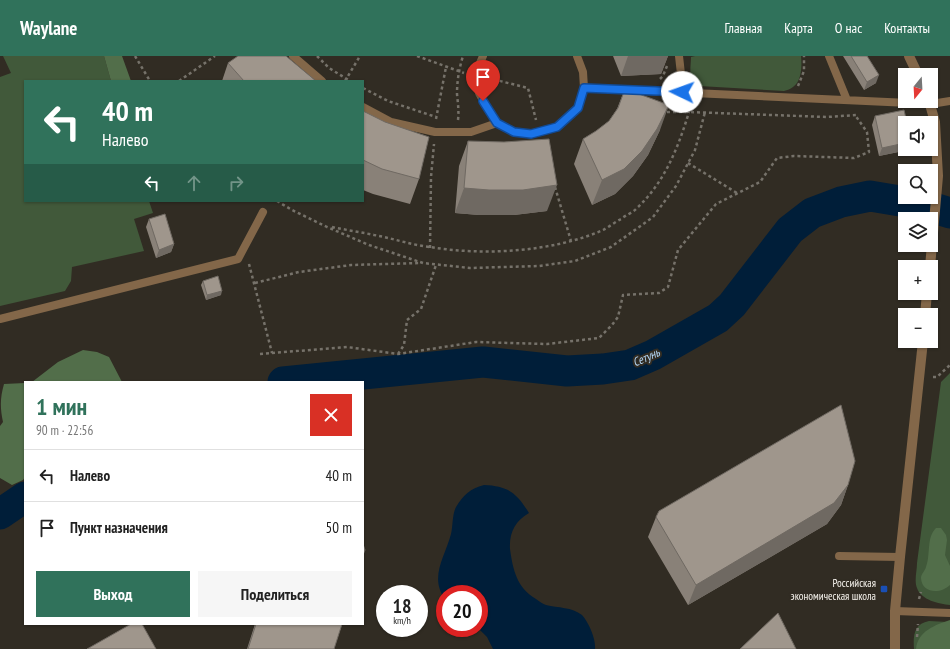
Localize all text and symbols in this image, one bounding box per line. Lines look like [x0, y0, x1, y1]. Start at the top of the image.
text: Waylane [20, 16, 77, 40]
text: Главная [724, 19, 762, 37]
text: Карта [784, 19, 813, 37]
text: О нас [835, 19, 862, 37]
text: Контакты [884, 19, 930, 37]
pin [466, 60, 500, 101]
icon: arrive [472, 66, 494, 88]
north arrow [898, 68, 938, 108]
map controls [898, 68, 938, 348]
position arrow [661, 71, 703, 113]
text: 40 m [102, 92, 153, 129]
icon: left [36, 96, 88, 148]
button: sound [898, 116, 938, 156]
text: Налево [102, 128, 149, 151]
button: search [898, 164, 938, 204]
icon: left [141, 172, 163, 194]
icon: ahead [183, 172, 205, 194]
icon: right [225, 172, 247, 194]
button: layers [898, 212, 938, 252]
button: + [898, 260, 938, 300]
button: − [898, 308, 938, 348]
water label: Сетунь [630, 344, 662, 370]
text: 1 мин [36, 391, 87, 422]
button: close [310, 394, 352, 436]
text: 90 m · 22:56 [36, 422, 93, 439]
icon: left [36, 465, 58, 487]
text: Налево [70, 466, 110, 485]
text: 40 m [326, 466, 352, 485]
icon: arrive [36, 517, 58, 539]
text: Пункт назначения [70, 518, 168, 537]
text: 50 m [326, 518, 352, 537]
button: Выход [36, 571, 190, 617]
button: Поделиться [198, 571, 352, 617]
place label: Российская экономическая школа [791, 576, 876, 603]
marker: Российская экономическая школа [879, 584, 889, 594]
speed limit sign: 20 [436, 585, 488, 637]
text: 18 [392, 593, 412, 619]
text: km/h [393, 614, 411, 627]

